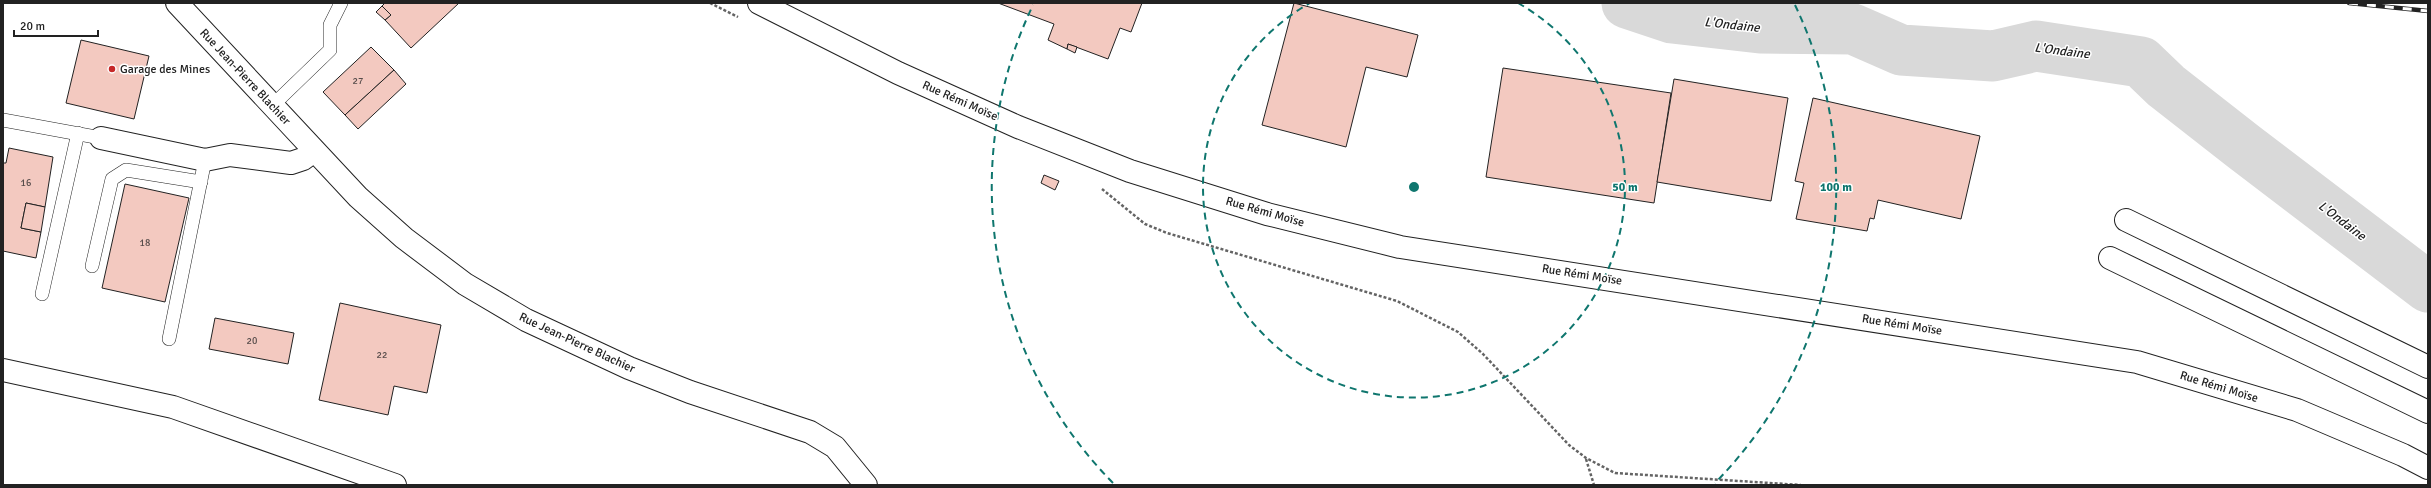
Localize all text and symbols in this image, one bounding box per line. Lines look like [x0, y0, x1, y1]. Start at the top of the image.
scale bar [14, 12, 98, 38]
water label: L'Ondaine [1704, 14, 1762, 36]
text: 20 m [20, 19, 45, 34]
street label: Rue Jean-Pierre Blachier [196, 26, 294, 129]
water label: L'Ondaine [2033, 40, 2092, 63]
place label: Garage des Mines [120, 62, 210, 77]
marker: Garage des Mines [107, 64, 117, 74]
house number: 27 [353, 75, 363, 87]
street label: Rue Rémi Moïse [920, 78, 1000, 124]
house number: 16 [21, 177, 31, 189]
centre of rings [1407, 180, 1421, 194]
text: 50 m [1612, 180, 1638, 195]
text: 100 m [1820, 180, 1852, 195]
street label: Rue Rémi Moïse [1224, 194, 1306, 230]
water label: L'Ondaine [2315, 198, 2370, 245]
house number: 18 [140, 237, 150, 249]
street label: Rue Rémi Moïse [1541, 261, 1623, 289]
street label: Rue Jean-Pierre Blachier [517, 309, 638, 377]
street label: Rue Rémi Moïse [1861, 311, 1943, 339]
house number: 20 [247, 335, 257, 347]
house number: 22 [377, 349, 387, 361]
street label: Rue Rémi Moïse [2178, 368, 2260, 406]

